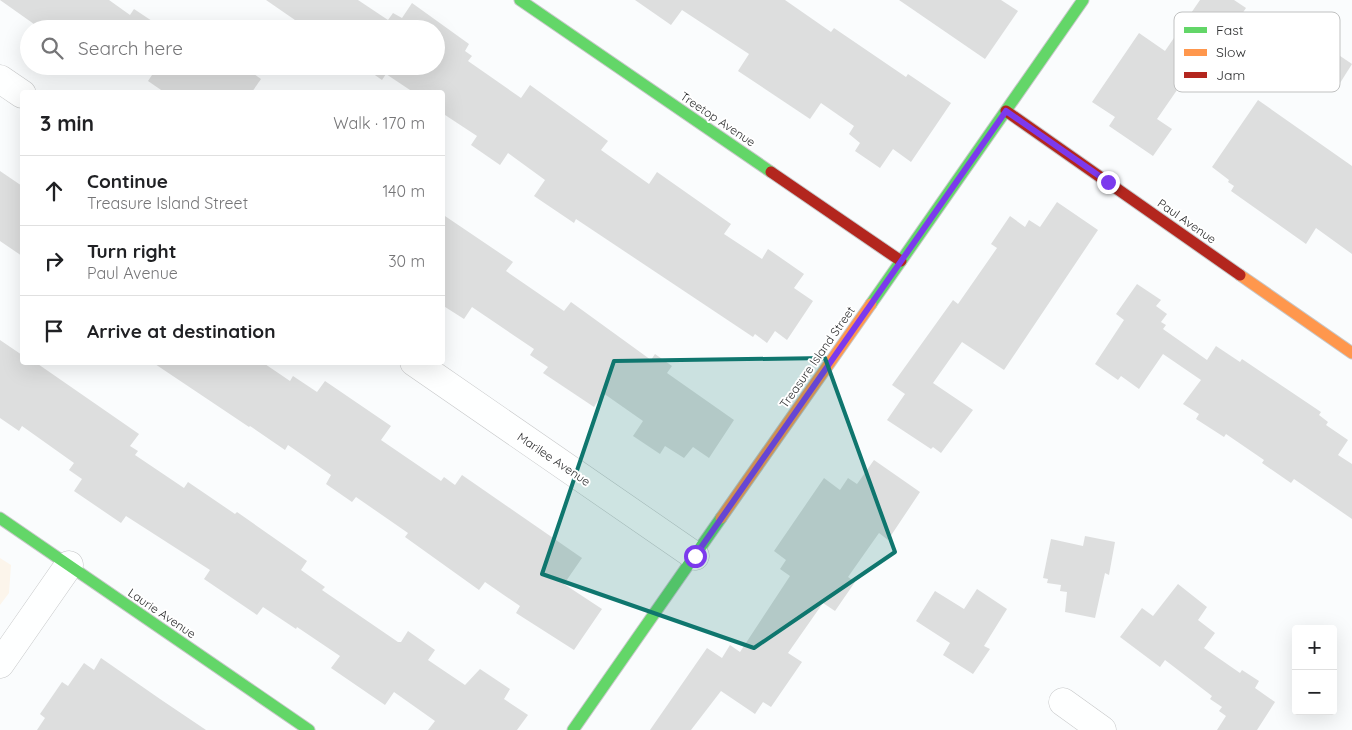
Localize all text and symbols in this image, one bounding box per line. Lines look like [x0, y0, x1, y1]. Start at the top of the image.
legend [1174, 12, 1340, 92]
search box [20, 20, 445, 75]
text: Fast [1216, 21, 1244, 39]
icon: search [38, 34, 66, 62]
text: Search here [78, 36, 183, 60]
text: Slow [1216, 43, 1246, 61]
text: Jam [1216, 66, 1245, 84]
street label: Treetop Avenue [678, 88, 759, 150]
text: 3 min [40, 110, 94, 136]
text: Walk · 170 m [333, 113, 425, 133]
text: Continue [87, 169, 168, 193]
route end [1097, 171, 1120, 194]
icon: ahead [40, 177, 68, 205]
text: 140 m [382, 181, 425, 201]
text: Treasure Island Street [87, 193, 248, 213]
street label: Paul Avenue [1155, 195, 1219, 247]
text: Turn right [87, 239, 176, 263]
icon: right [40, 247, 68, 275]
text: 30 m [388, 251, 425, 271]
text: Paul Avenue [87, 263, 178, 283]
street label: Treasure Island Street [776, 303, 858, 411]
icon: arrive [40, 317, 68, 345]
text: Arrive at destination [87, 319, 276, 343]
street label: Marilee Avenue [515, 429, 594, 489]
route start [684, 545, 707, 568]
street label: Laurie Avenue [125, 585, 199, 641]
map controls [1292, 625, 1337, 715]
button: + [1292, 625, 1337, 670]
button: − [1292, 670, 1337, 715]

